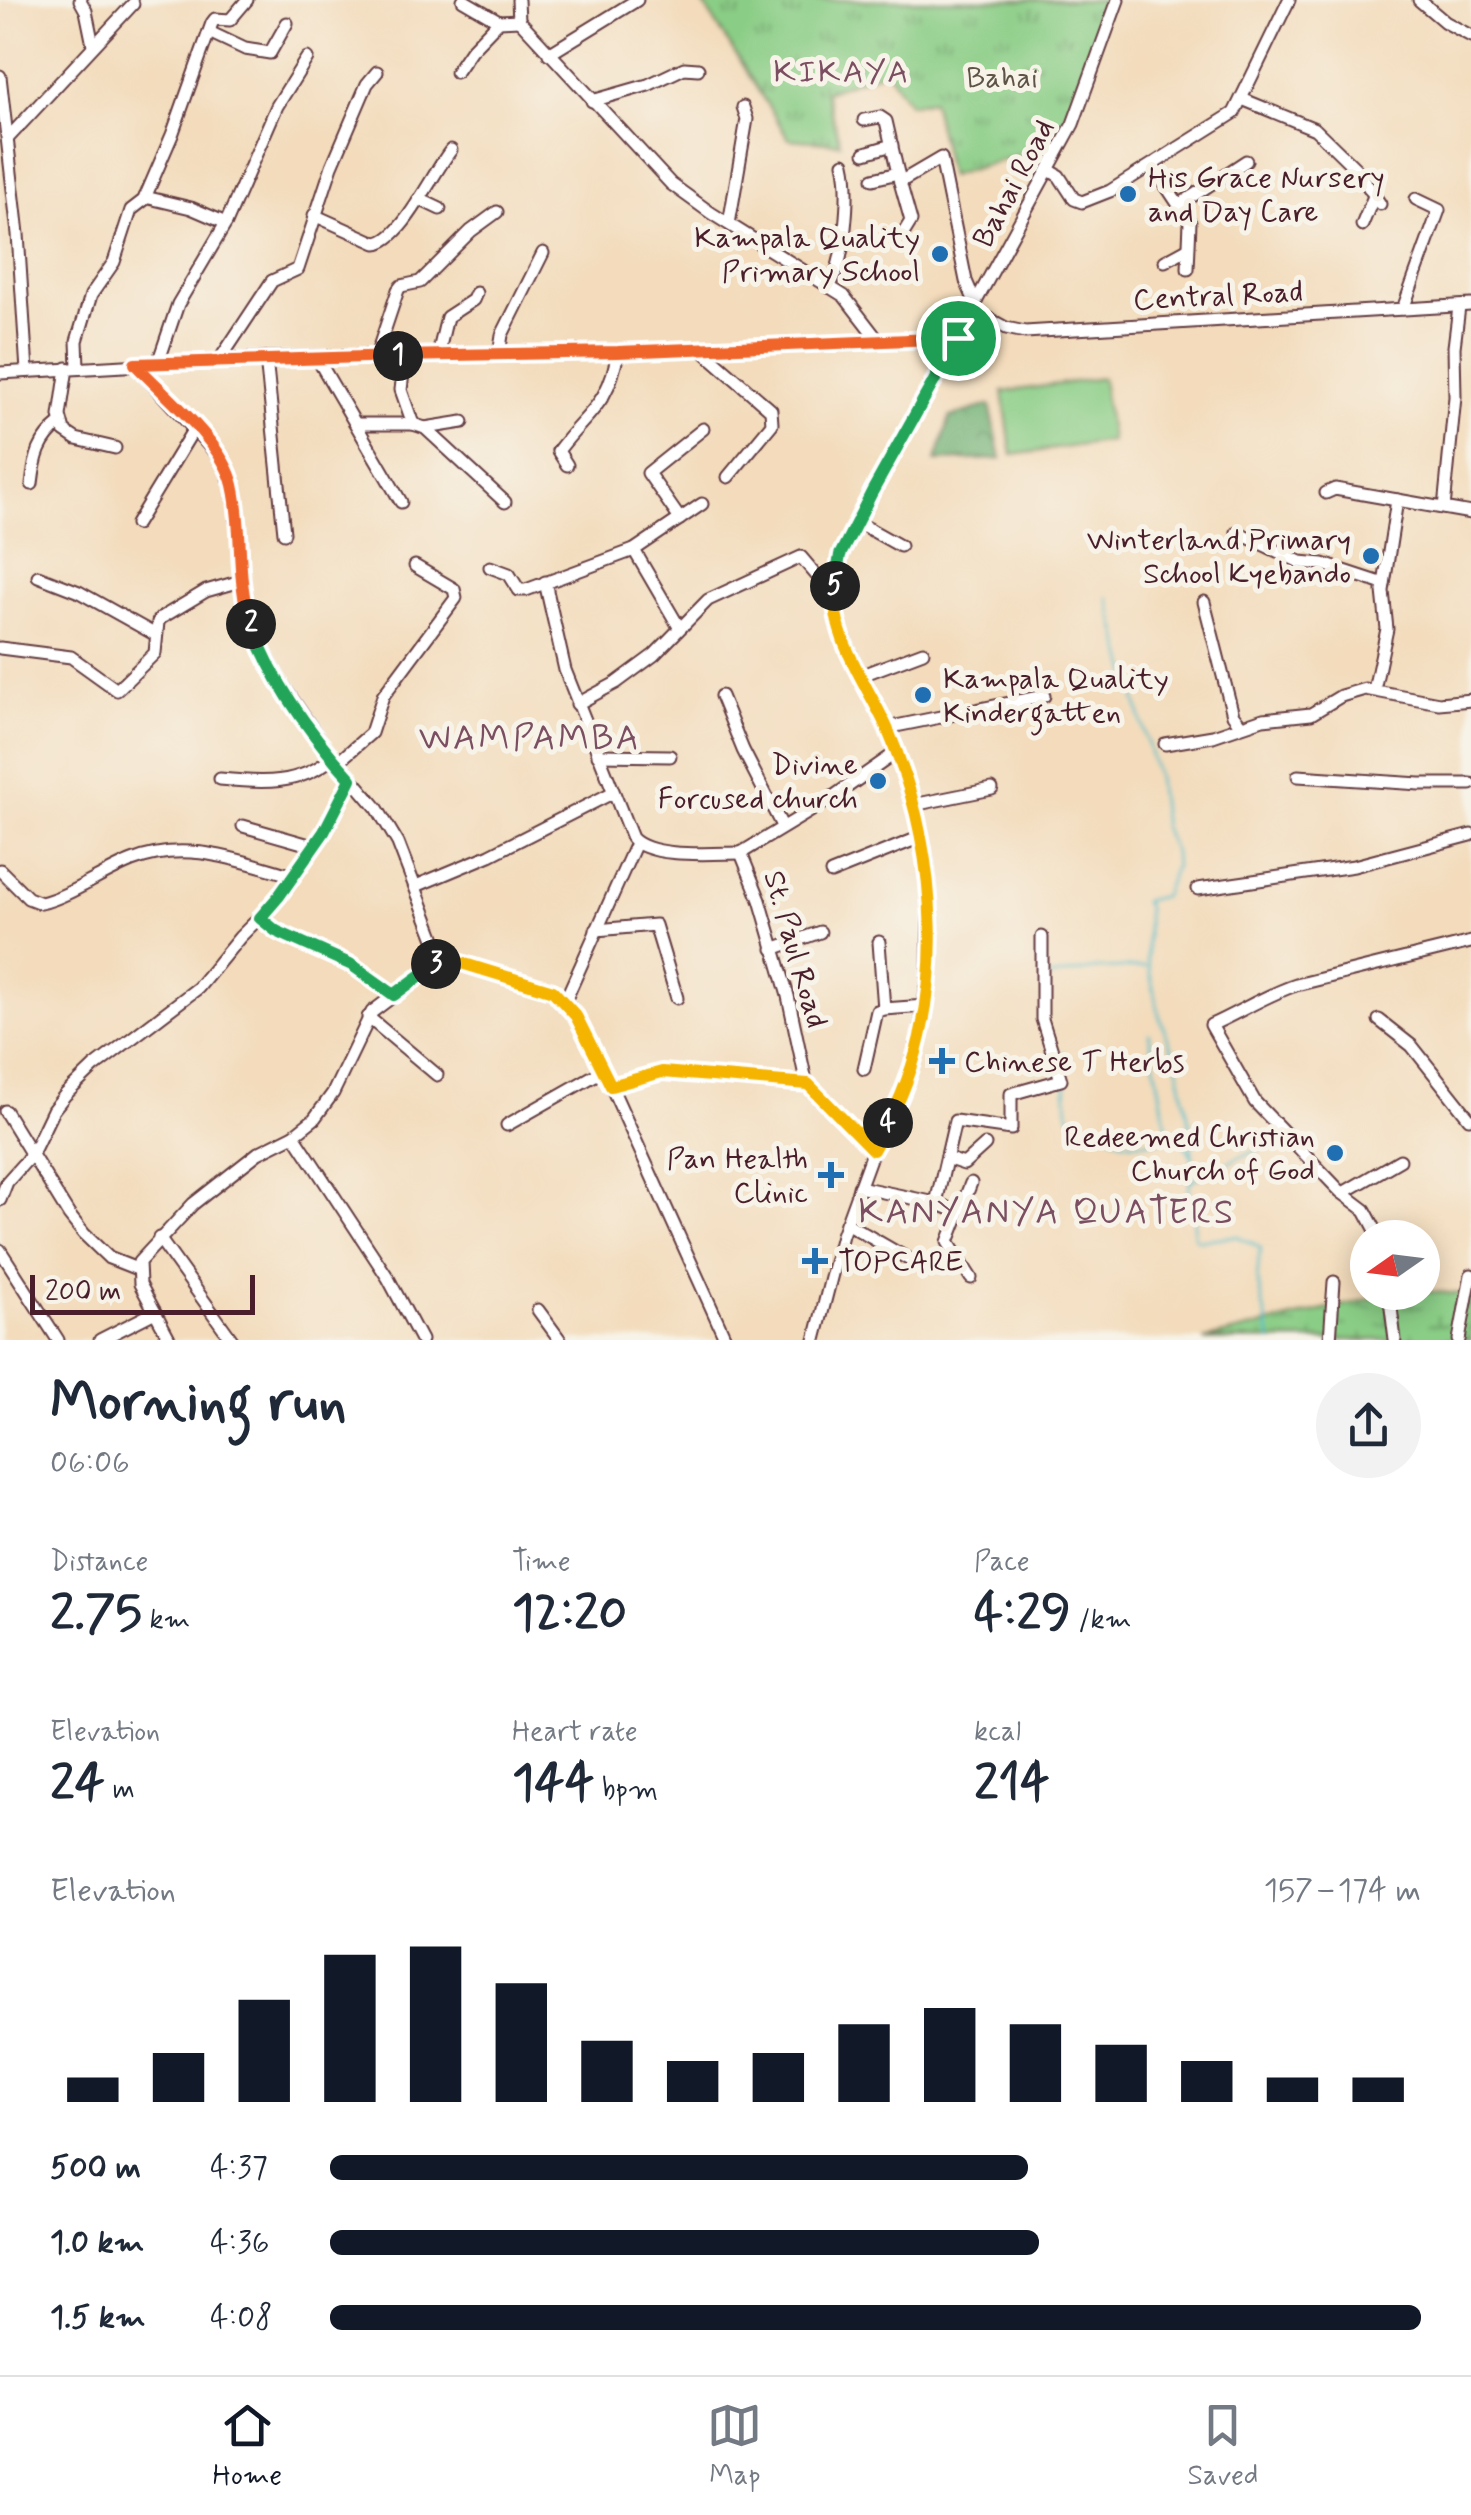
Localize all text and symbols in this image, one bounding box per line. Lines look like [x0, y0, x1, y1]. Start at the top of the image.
district label: KIKAYA [773, 52, 911, 94]
park label: Bahai [966, 59, 1038, 98]
street label: Bahai Road [964, 113, 1064, 255]
place label: His Grace Nursery and Day Care [1148, 159, 1385, 232]
marker: His Grace Nursery and Day Care [1117, 183, 1139, 205]
place label: Kampala Quality Primary School [694, 219, 920, 292]
marker: Kampala Quality Primary School [929, 243, 951, 265]
street label: Central Road [1132, 273, 1304, 320]
pin [916, 296, 1001, 381]
icon: arrive [931, 311, 986, 366]
pin: 1 [373, 331, 423, 381]
text: 1 [392, 337, 404, 374]
place label: Winterland Primary School Kyebando [1087, 521, 1351, 594]
marker: Winterland Primary School Kyebando [1360, 545, 1382, 567]
pin: 5 [810, 561, 860, 611]
text: 5 [827, 567, 843, 604]
pin: 2 [226, 599, 276, 649]
text: 2 [244, 605, 258, 642]
place label: Kampala Quality Kindergatten [943, 660, 1169, 736]
marker: Kampala Quality Kindergatten [912, 684, 934, 706]
district label: WAMPAMBA [419, 716, 641, 762]
place label: Divine Forcused church [658, 746, 858, 819]
marker: Divine Forcused church [867, 770, 889, 792]
street label: St. Paul Road [754, 866, 836, 1033]
pin: 3 [411, 939, 461, 989]
text: 3 [430, 945, 442, 982]
place label: Chinese T Herbs [964, 1043, 1185, 1082]
marker: Chinese T Herbs [929, 1048, 955, 1074]
pin: 4 [863, 1098, 913, 1148]
text: 4 [880, 1104, 896, 1141]
place label: Redeemed Christian Church of God [1064, 1118, 1315, 1191]
place label: Pan Health Clinic [667, 1140, 808, 1213]
marker: Redeemed Christian Church of God [1324, 1142, 1346, 1164]
marker: Pan Health Clinic [818, 1162, 844, 1188]
district label: KANYANYA QUATERS [858, 1190, 1236, 1236]
north arrow [1350, 1220, 1440, 1310]
map controls [1350, 1220, 1440, 1310]
place label: TOPCARE [838, 1243, 963, 1282]
marker: TOPCARE [802, 1248, 828, 1274]
scale bar [30, 1270, 255, 1314]
text: 200 m [45, 1274, 121, 1311]
text: Morning run [50, 1368, 347, 1440]
button: share [1316, 1373, 1421, 1478]
text: 06:06 [50, 1442, 130, 1484]
text: Distance [50, 1544, 148, 1581]
text: Time [512, 1544, 571, 1581]
text: Pace [974, 1544, 1030, 1581]
text: 2.75 [50, 1581, 142, 1647]
text: 12:20 [512, 1581, 627, 1647]
text: 4:29 [974, 1581, 1071, 1647]
text: km [142, 1602, 190, 1639]
text: /km [1071, 1602, 1131, 1639]
text: Elevation [50, 1714, 160, 1751]
text: Heart rate [512, 1714, 638, 1751]
text: kcal [974, 1714, 1021, 1751]
text: 24 [50, 1751, 105, 1817]
text: 144 [512, 1751, 594, 1817]
text: 214 [974, 1751, 1049, 1817]
text: m [105, 1772, 135, 1809]
text: bpm [594, 1772, 658, 1809]
text: Elevation [50, 1870, 176, 1912]
text: 157–174 m [1264, 1870, 1421, 1912]
text: 500 m [50, 2147, 141, 2189]
text: 4:37 [210, 2147, 268, 2189]
text: 1.0 km [50, 2222, 144, 2264]
text: 4:36 [210, 2222, 269, 2264]
text: 1.5 km [50, 2297, 146, 2339]
text: 4:08 [210, 2297, 273, 2339]
tab: Home [213, 2398, 282, 2495]
tab: Map [707, 2398, 762, 2495]
tab: Saved [1188, 2398, 1258, 2495]

